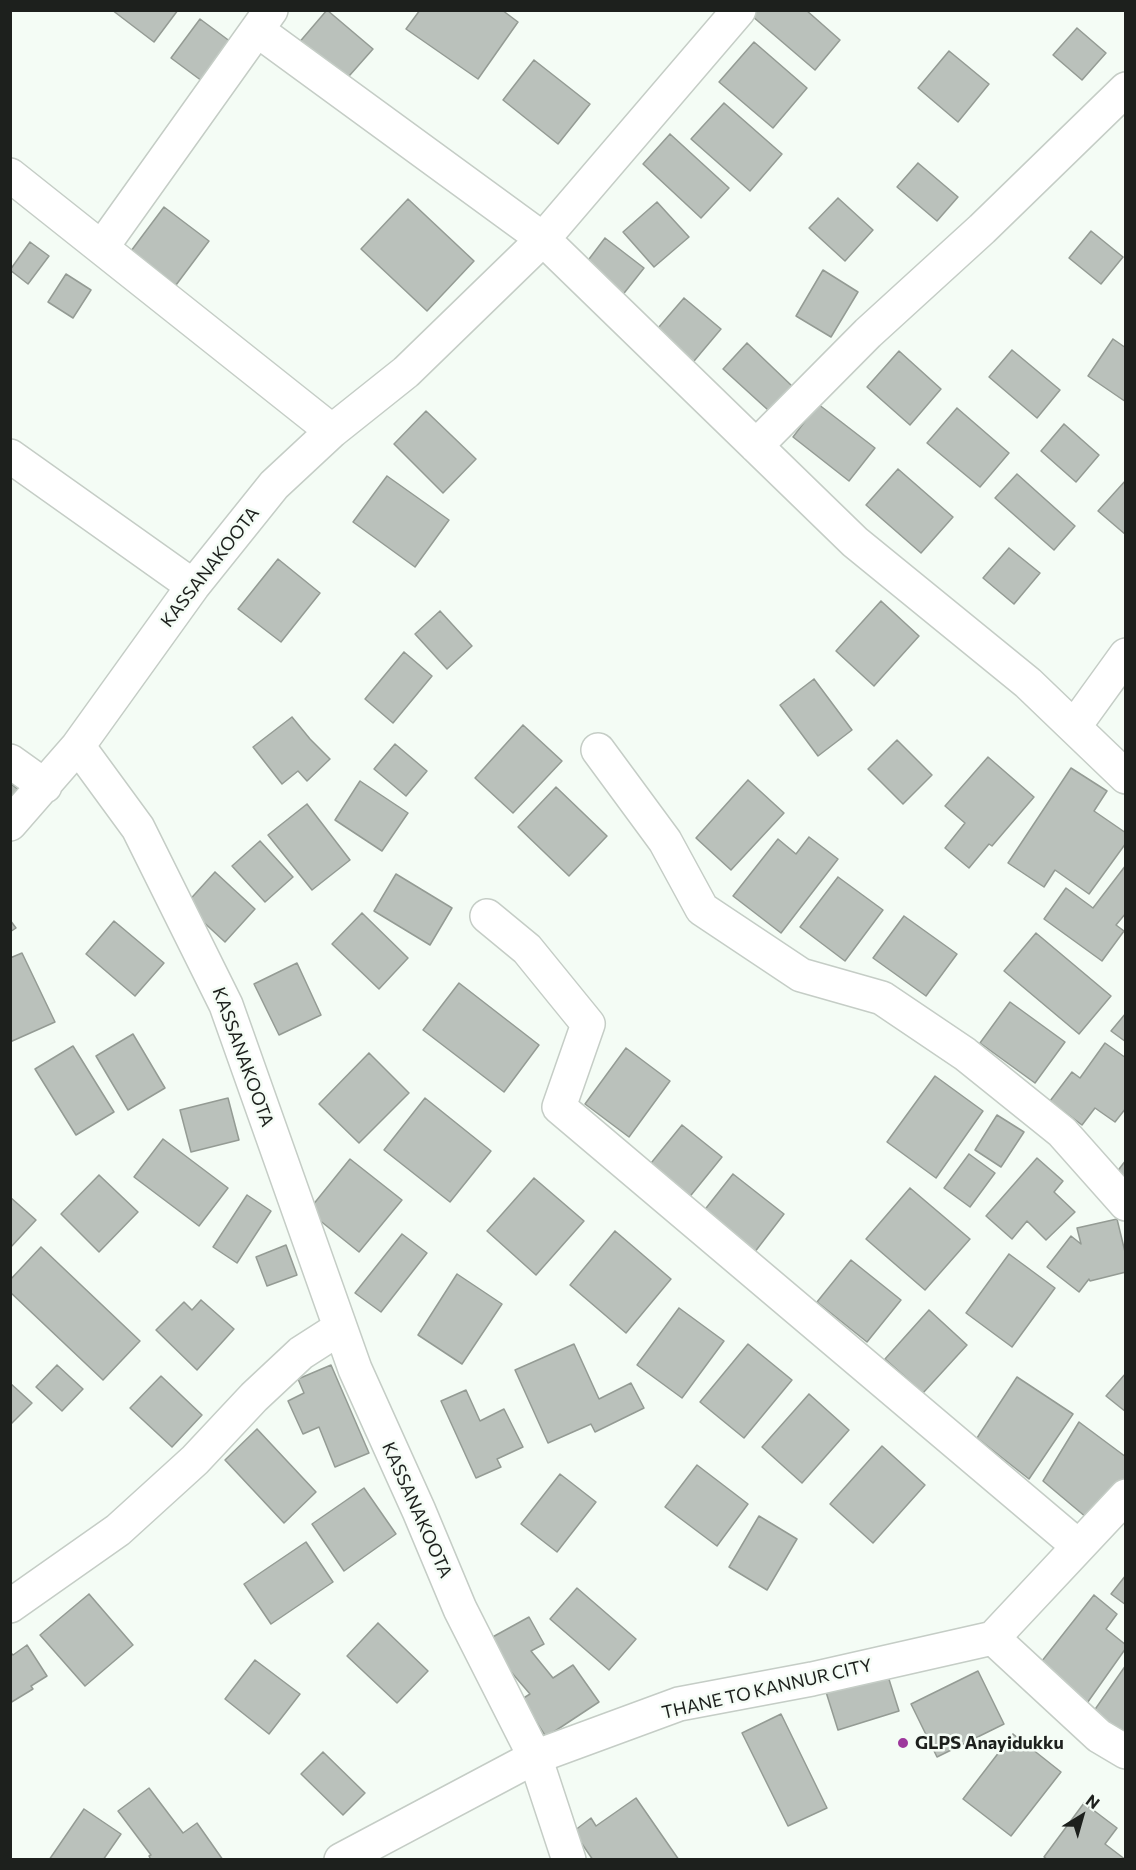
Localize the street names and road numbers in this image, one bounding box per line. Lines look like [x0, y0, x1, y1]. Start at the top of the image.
street label: KASSANAKOOTA [156, 503, 264, 631]
street label: KASSANAKOOTA [208, 984, 278, 1130]
street label: KASSANAKOOTA [377, 1439, 457, 1581]
street label: THANE TO KANNUR CITY [660, 1654, 874, 1724]

